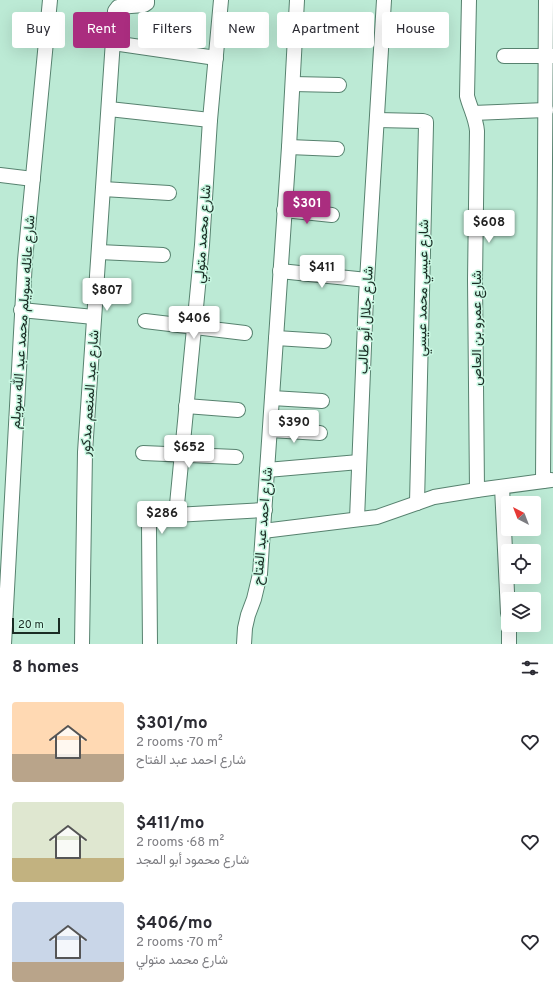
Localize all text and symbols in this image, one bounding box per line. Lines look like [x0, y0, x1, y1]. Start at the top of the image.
chip: Buy [12, 12, 65, 48]
chip: Rent [73, 12, 130, 48]
chip: Filters [138, 12, 206, 48]
chip: New [214, 12, 269, 48]
chip: Apartment [277, 12, 374, 48]
chip: House [382, 12, 449, 48]
street label: شارع محمد متولي [192, 184, 217, 284]
pin: $301 [283, 191, 331, 225]
text: $301 [292, 196, 322, 212]
pin: $608 [465, 210, 513, 244]
street label: شارع عائله سويلم محمد عبد الله سويلم [7, 214, 40, 430]
text: $608 [473, 215, 505, 231]
street label: شارع عيسي محمد عيسي [414, 219, 435, 357]
pin: $411 [298, 255, 346, 289]
text: $411 [309, 260, 335, 276]
street label: شارع جلال أبو طالب [355, 266, 379, 375]
street label: شارع عمرو بن العاص [469, 270, 487, 386]
pin: $807 [83, 278, 131, 312]
text: $807 [91, 283, 123, 299]
pin: $406 [170, 306, 218, 340]
text: $406 [178, 311, 210, 327]
street label: شارع عبد المنعم مدكور [78, 329, 104, 458]
pin: $390 [270, 410, 318, 444]
text: $390 [278, 415, 310, 431]
pin: $652 [165, 435, 213, 469]
text: $652 [173, 440, 205, 456]
street label: شارع احمد عبد الفتاح [250, 466, 278, 586]
north arrow [501, 496, 541, 536]
map controls [501, 496, 541, 632]
pin: $286 [138, 501, 186, 535]
text: $286 [146, 506, 178, 522]
button: locate [501, 544, 541, 584]
button: layers [501, 592, 541, 632]
scale bar [12, 616, 60, 635]
text: 20 m [18, 618, 44, 632]
text: 8 homes [12, 657, 79, 679]
icon: filters [519, 657, 541, 679]
text: $301/mo [136, 713, 208, 735]
icon: home [44, 718, 92, 766]
icon: heart [519, 731, 541, 753]
text: 2 rooms · 70 m² [136, 735, 223, 751]
text: شارع احمد عبد الفتاح [136, 753, 246, 769]
text: $411/mo [136, 813, 204, 835]
icon: home [44, 818, 92, 866]
icon: heart [519, 831, 541, 853]
text: 2 rooms · 68 m² [136, 835, 224, 851]
text: شارع محمود أبو المجد [136, 853, 249, 869]
text: $406/mo [136, 913, 212, 935]
icon: home [44, 918, 92, 966]
icon: heart [519, 931, 541, 953]
text: 2 rooms · 70 m² [136, 935, 223, 951]
text: شارع محمد متولي [136, 953, 228, 969]

